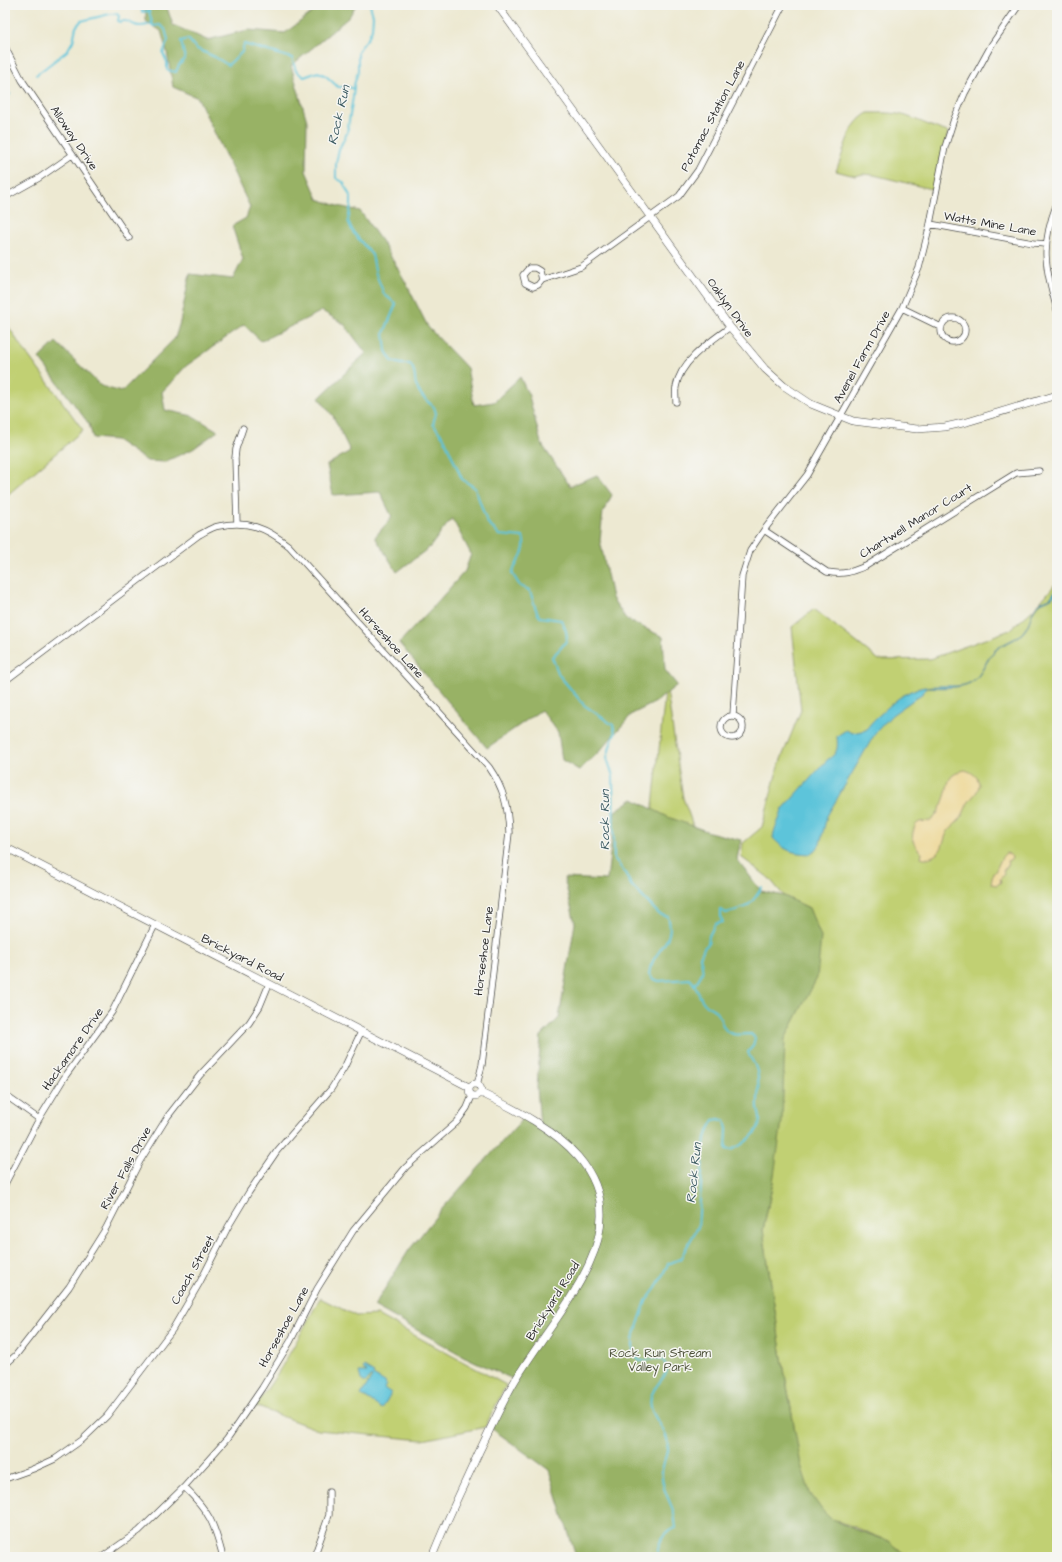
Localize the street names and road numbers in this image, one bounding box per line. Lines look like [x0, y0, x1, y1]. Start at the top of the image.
street label: Potomac Station Lane [676, 57, 750, 175]
street label: Alloway Drive [45, 102, 102, 175]
street label: Watts Mine Lane [942, 207, 1038, 241]
street label: Oaklyn Drive [702, 275, 758, 342]
street label: Avenel Farm Drive [829, 307, 895, 406]
street label: Chartwell Manor Court [856, 479, 976, 563]
street label: Horseshoe Lane [355, 604, 428, 683]
street label: Horseshoe Lane [470, 905, 498, 997]
street label: Brickyard Road [198, 930, 286, 987]
street label: Hackamore Drive [38, 1004, 108, 1094]
street label: River Falls Drive [96, 1123, 156, 1213]
street label: Coach Street [167, 1232, 219, 1308]
street label: Brickyard Road [522, 1258, 585, 1344]
street label: Horseshoe Lane [255, 1283, 314, 1371]

